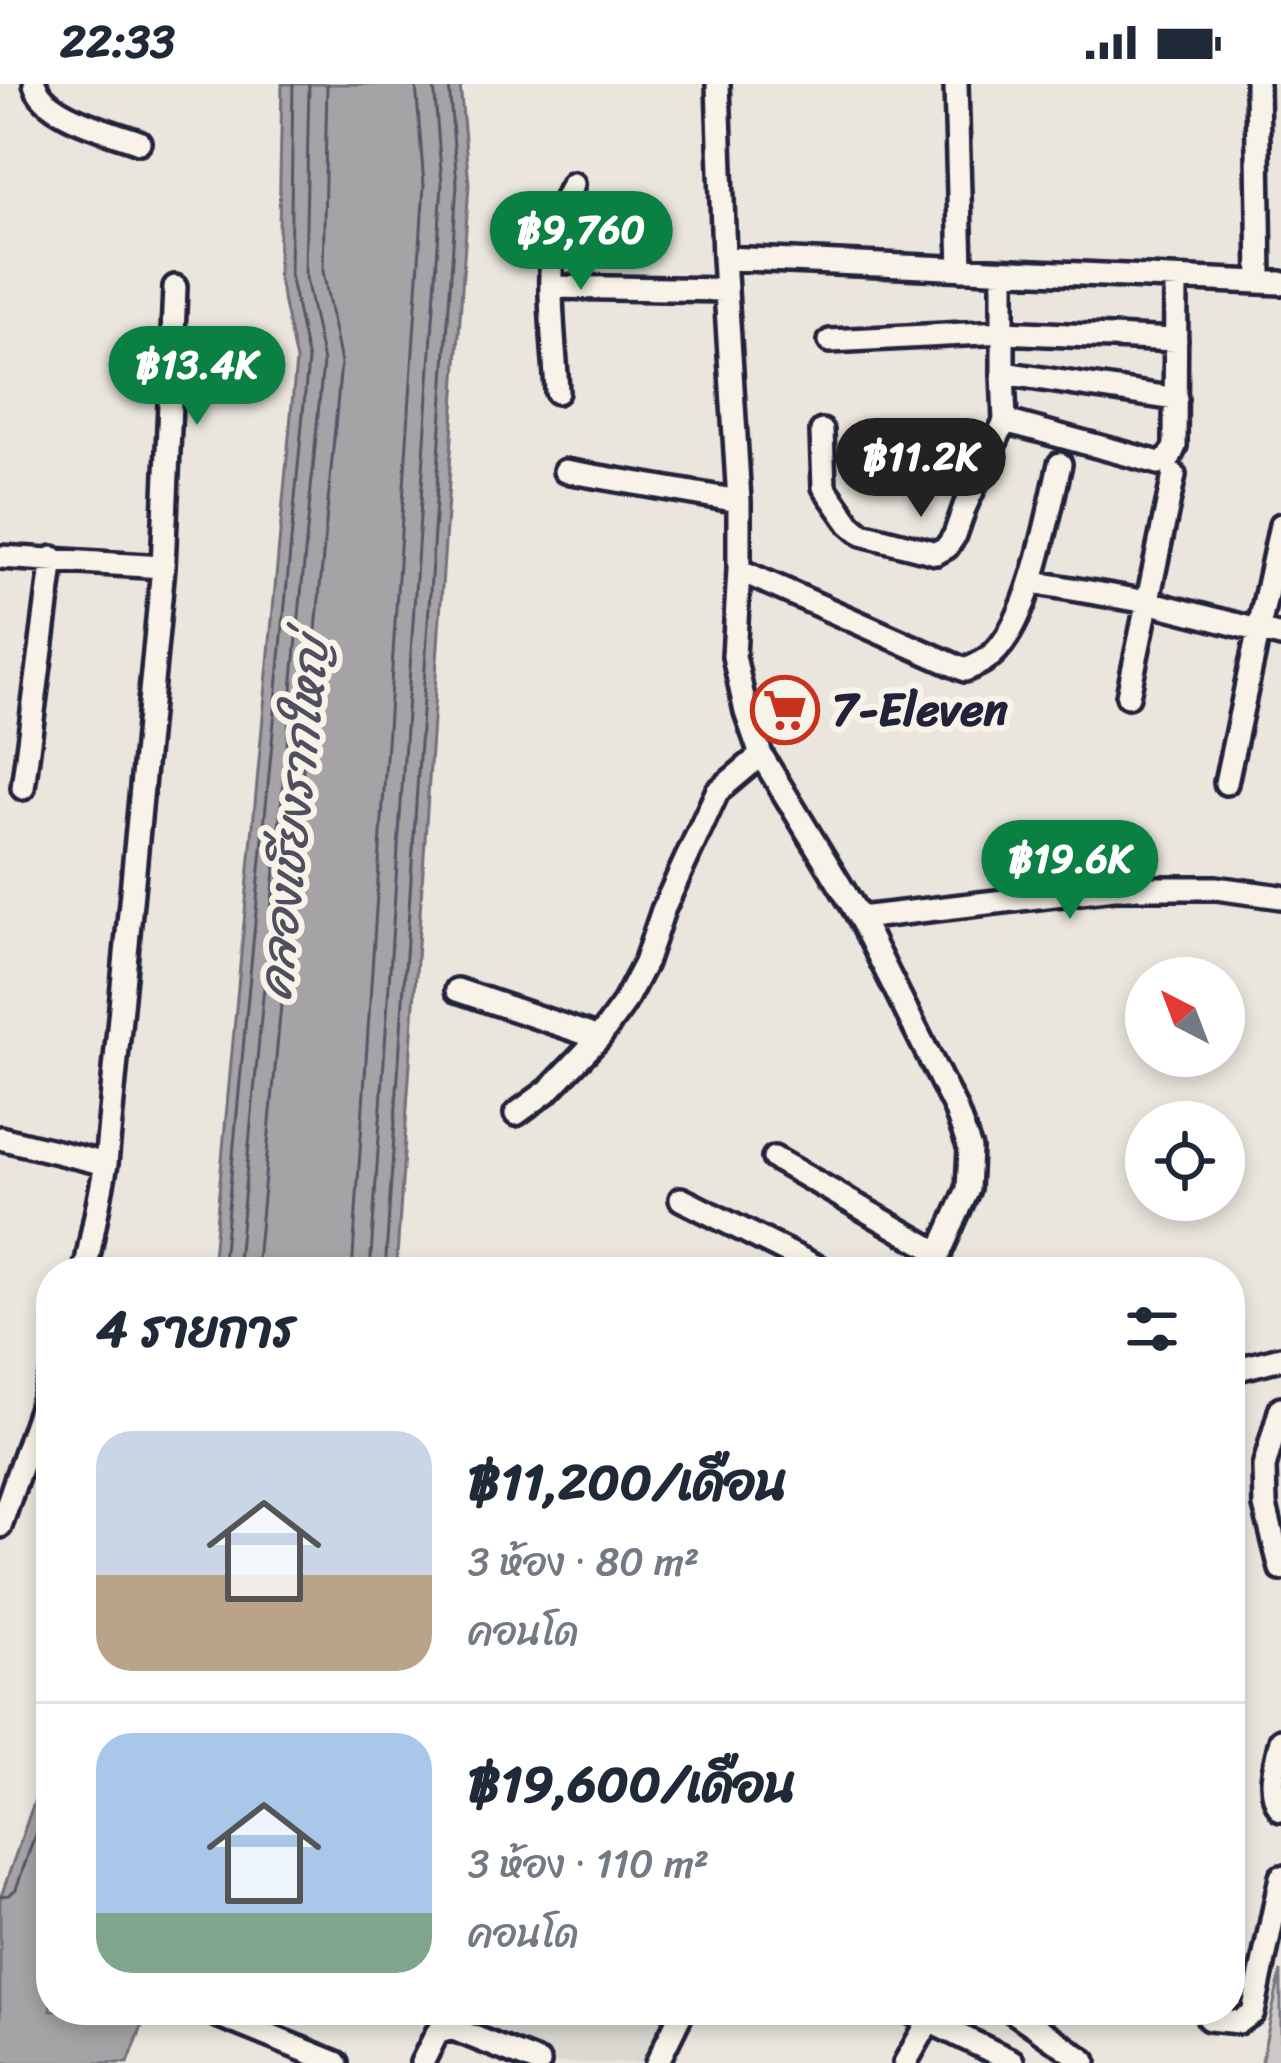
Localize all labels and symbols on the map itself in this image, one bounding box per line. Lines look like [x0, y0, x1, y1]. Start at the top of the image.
pin: ฿9,760 [483, 191, 679, 293]
pin: ฿13.4K [99, 326, 295, 428]
pin: ฿11.2K [823, 418, 1019, 520]
water label: คลองเชียงรากใหญ่ [232, 620, 356, 1003]
place label: 7-Eleven [832, 670, 1009, 750]
supermarket icon: 7-Eleven [750, 675, 820, 745]
pin: ฿19.6K [972, 820, 1168, 922]
north arrow [1125, 957, 1245, 1077]

